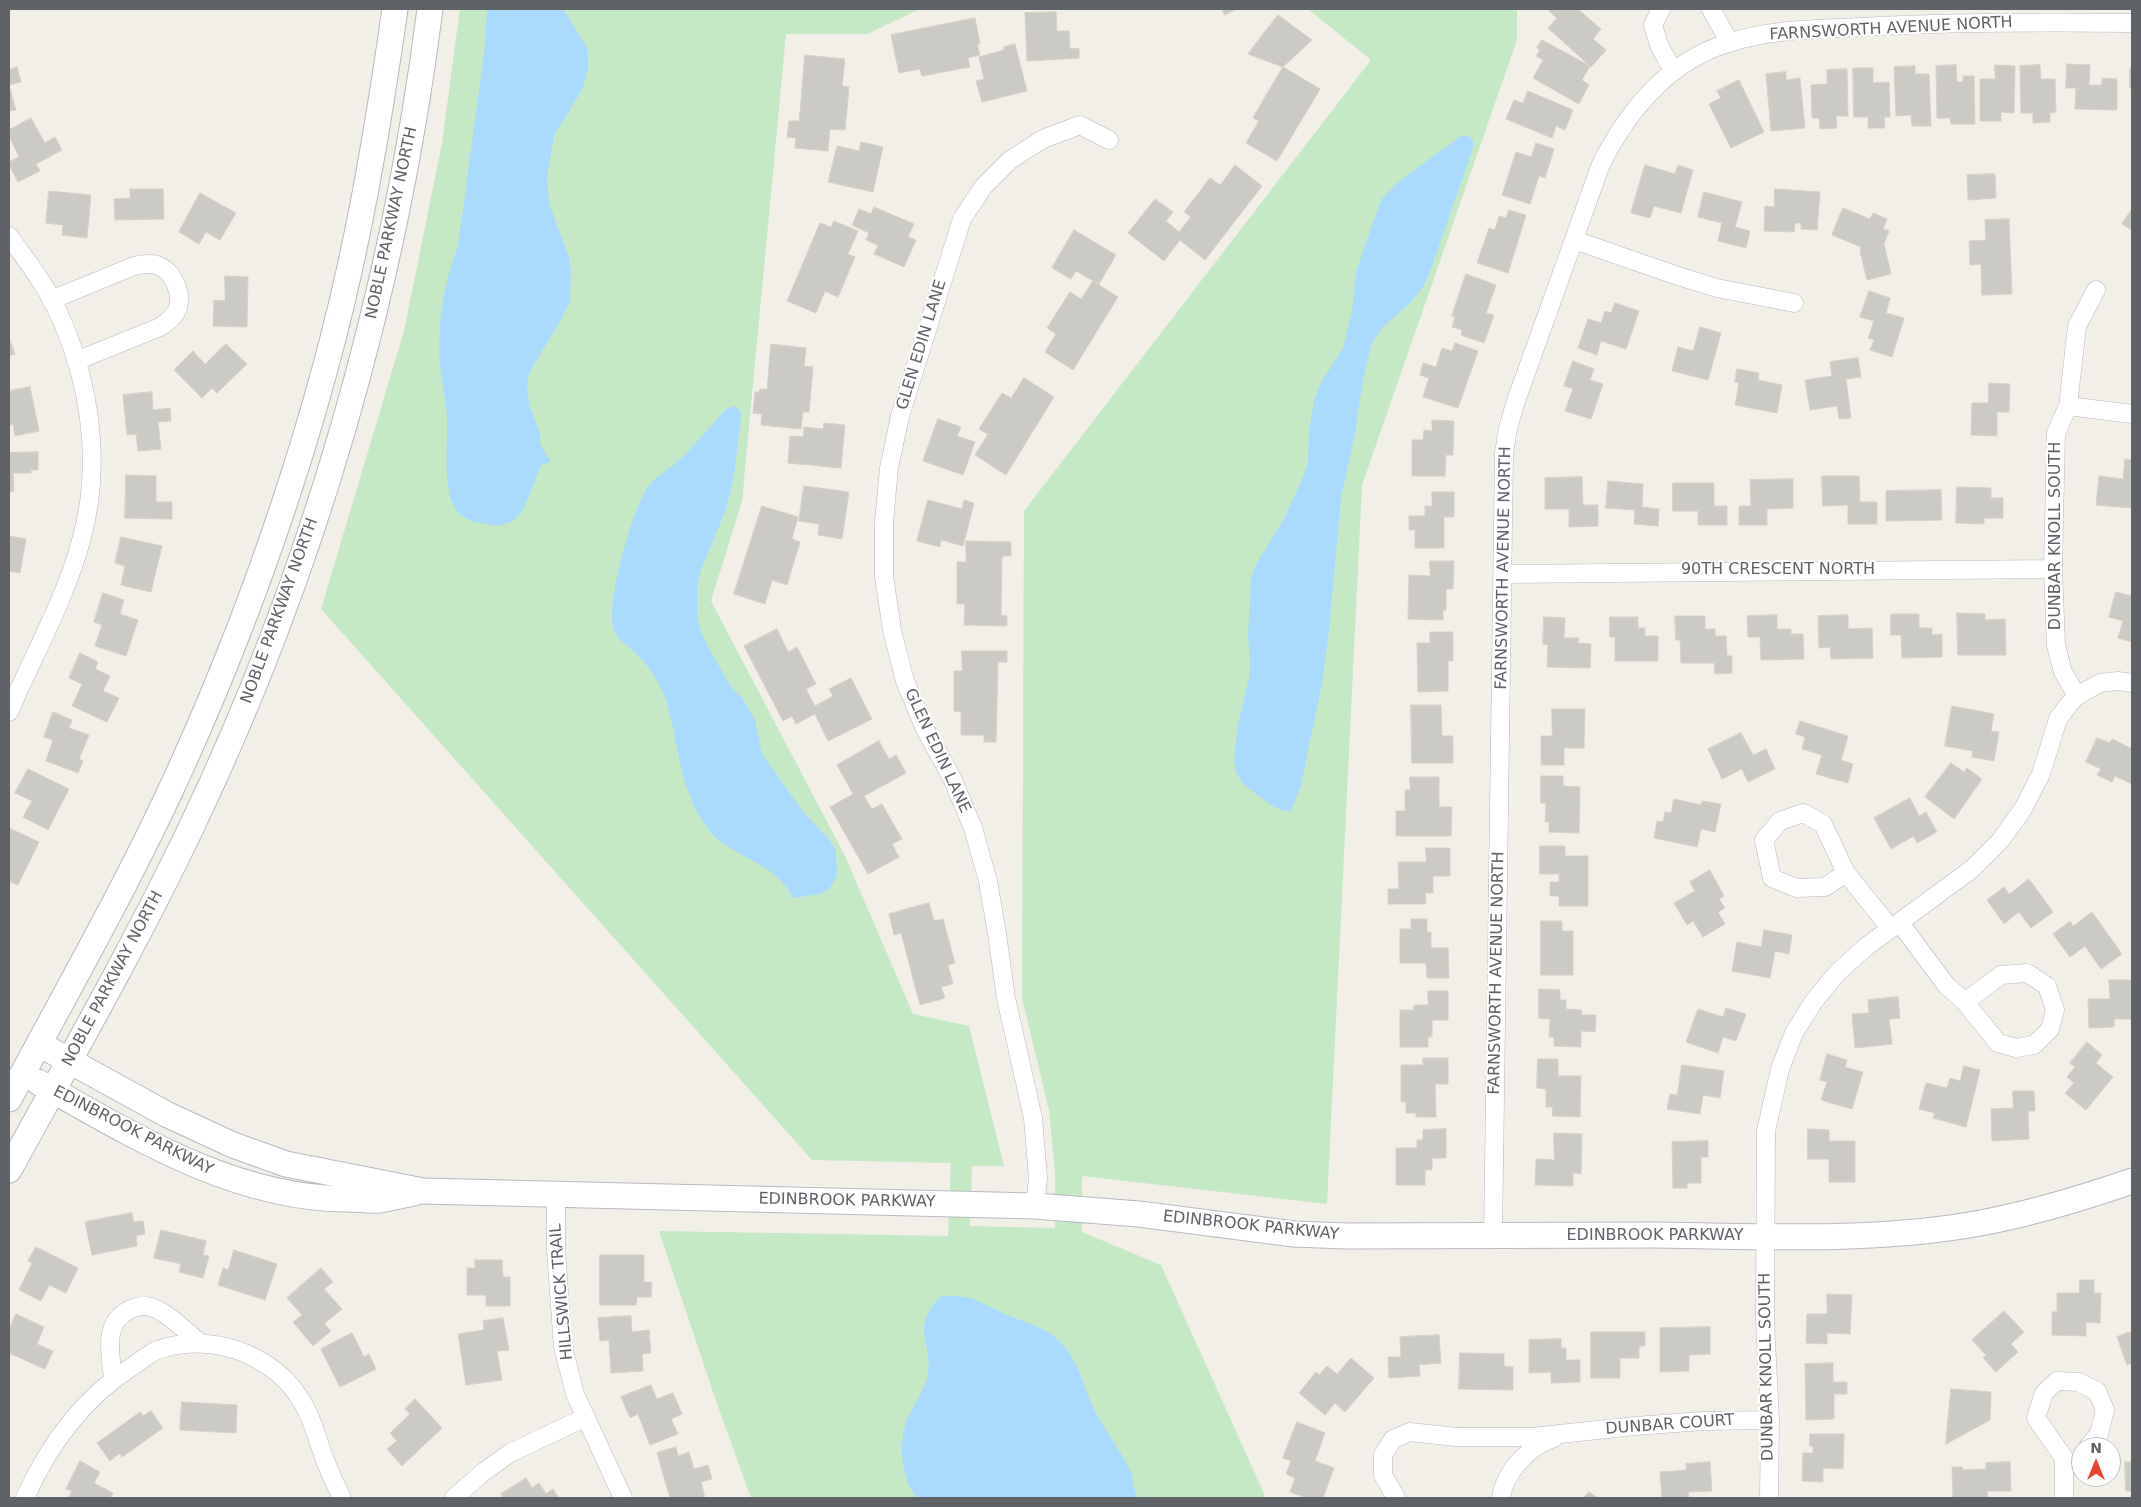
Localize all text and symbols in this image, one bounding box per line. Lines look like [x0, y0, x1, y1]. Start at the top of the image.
street label: FARNSWORTH AVENUE NORTH [1769, 13, 2013, 45]
street label: NOBLE PARKWAY NORTH [362, 125, 422, 321]
street label: GLEN EDIN LANE [893, 278, 951, 412]
street label: DUNBAR KNOLL SOUTH [2046, 442, 2066, 630]
street label: FARNSWORTH AVENUE NORTH [1492, 446, 1516, 690]
street label: NOBLE PARKWAY NORTH [237, 516, 323, 706]
street label: 90TH CRESCENT NORTH [1681, 560, 1875, 580]
street label: GLEN EDIN LANE [900, 686, 974, 816]
street label: FARNSWORTH AVENUE NORTH [1485, 851, 1509, 1095]
street label: NOBLE PARKWAY NORTH [58, 888, 168, 1070]
street label: EDINBROOK PARKWAY [50, 1082, 216, 1180]
street label: EDINBROOK PARKWAY [758, 1190, 936, 1212]
street label: EDINBROOK PARKWAY [1162, 1207, 1340, 1245]
street label: HILLSWICK TRAIL [546, 1223, 578, 1361]
street label: EDINBROOK PARKWAY [1566, 1226, 1744, 1246]
street label: DUNBAR KNOLL SOUTH [1756, 1273, 1778, 1461]
street label: DUNBAR COURT [1605, 1411, 1735, 1439]
north arrow [2071, 1437, 2121, 1487]
text: N [2090, 1440, 2102, 1456]

